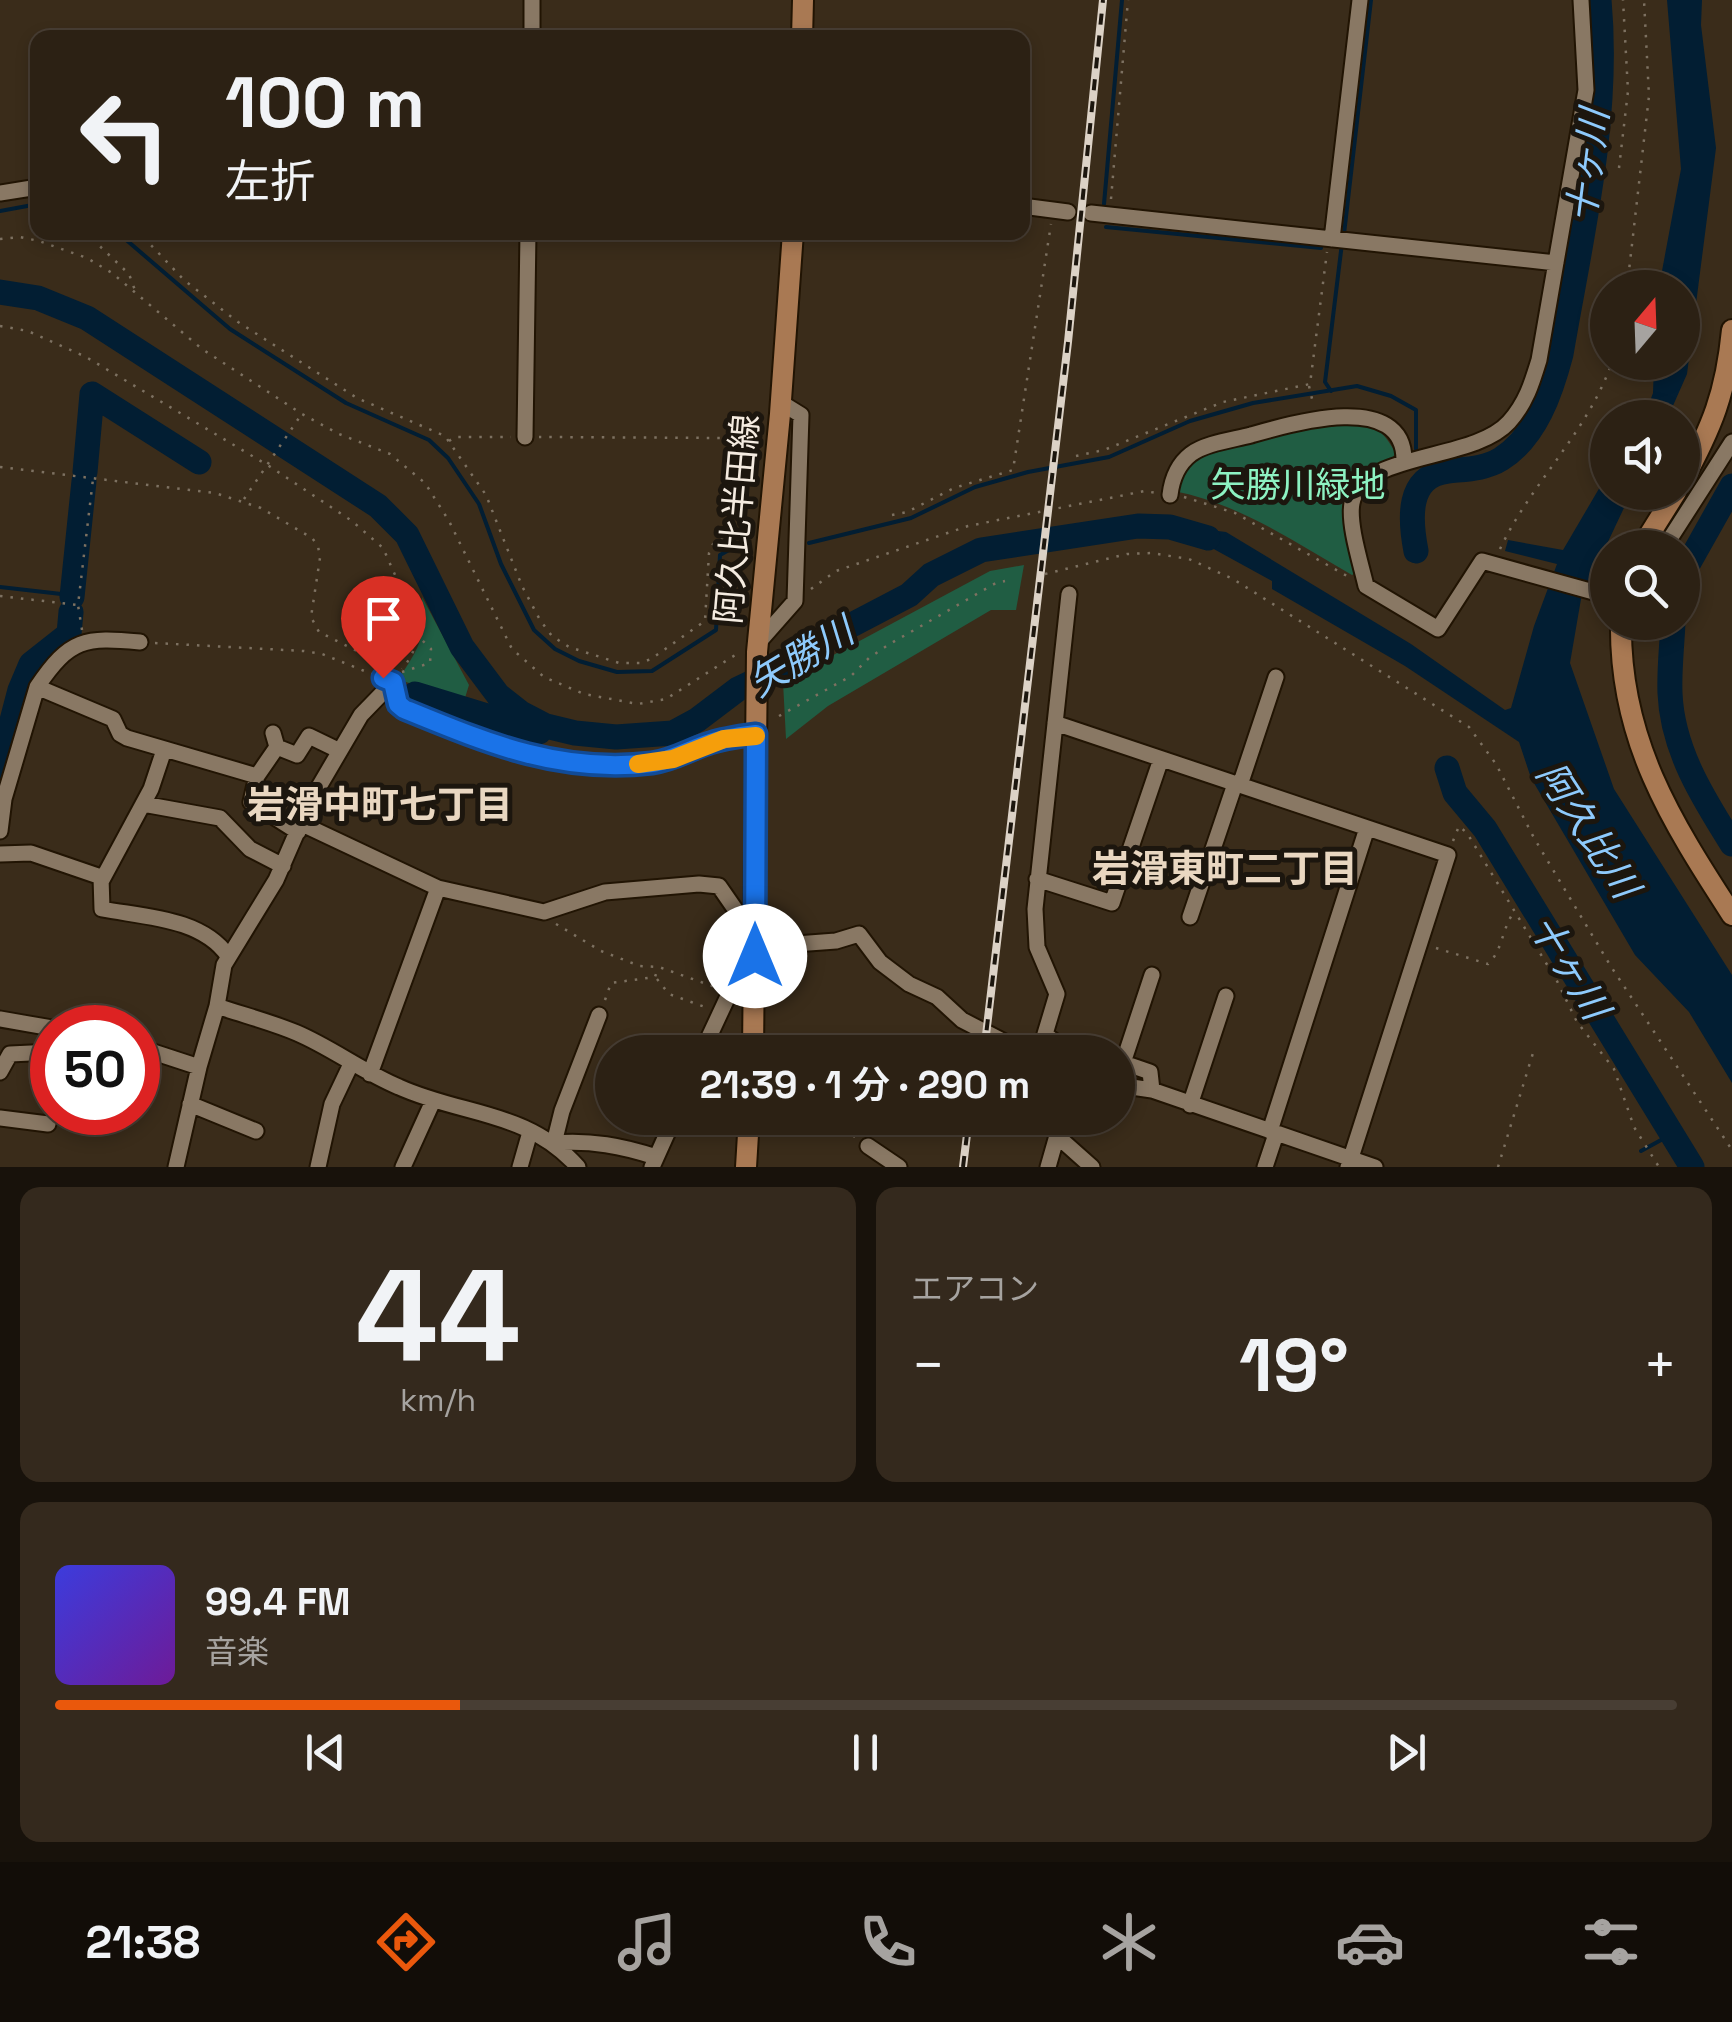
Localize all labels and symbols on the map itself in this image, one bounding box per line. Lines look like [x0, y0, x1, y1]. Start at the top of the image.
water label: 十ヶ川 [1557, 103, 1619, 226]
north arrow [1590, 270, 1700, 380]
street label: 阿久比半田線 [706, 412, 768, 626]
park label: 矢勝川緑地 [1210, 463, 1386, 507]
pin [341, 576, 426, 679]
water label: 矢勝川 [740, 605, 866, 707]
water label: 阿久比川 [1526, 753, 1652, 910]
district label: 岩滑中町七丁目 [247, 781, 513, 829]
district label: 岩滑東町二丁目 [1092, 845, 1358, 893]
position arrow [703, 904, 807, 1008]
water label: 十ヶ川 [1518, 906, 1622, 1031]
speed limit sign: 50 [30, 1005, 160, 1135]

